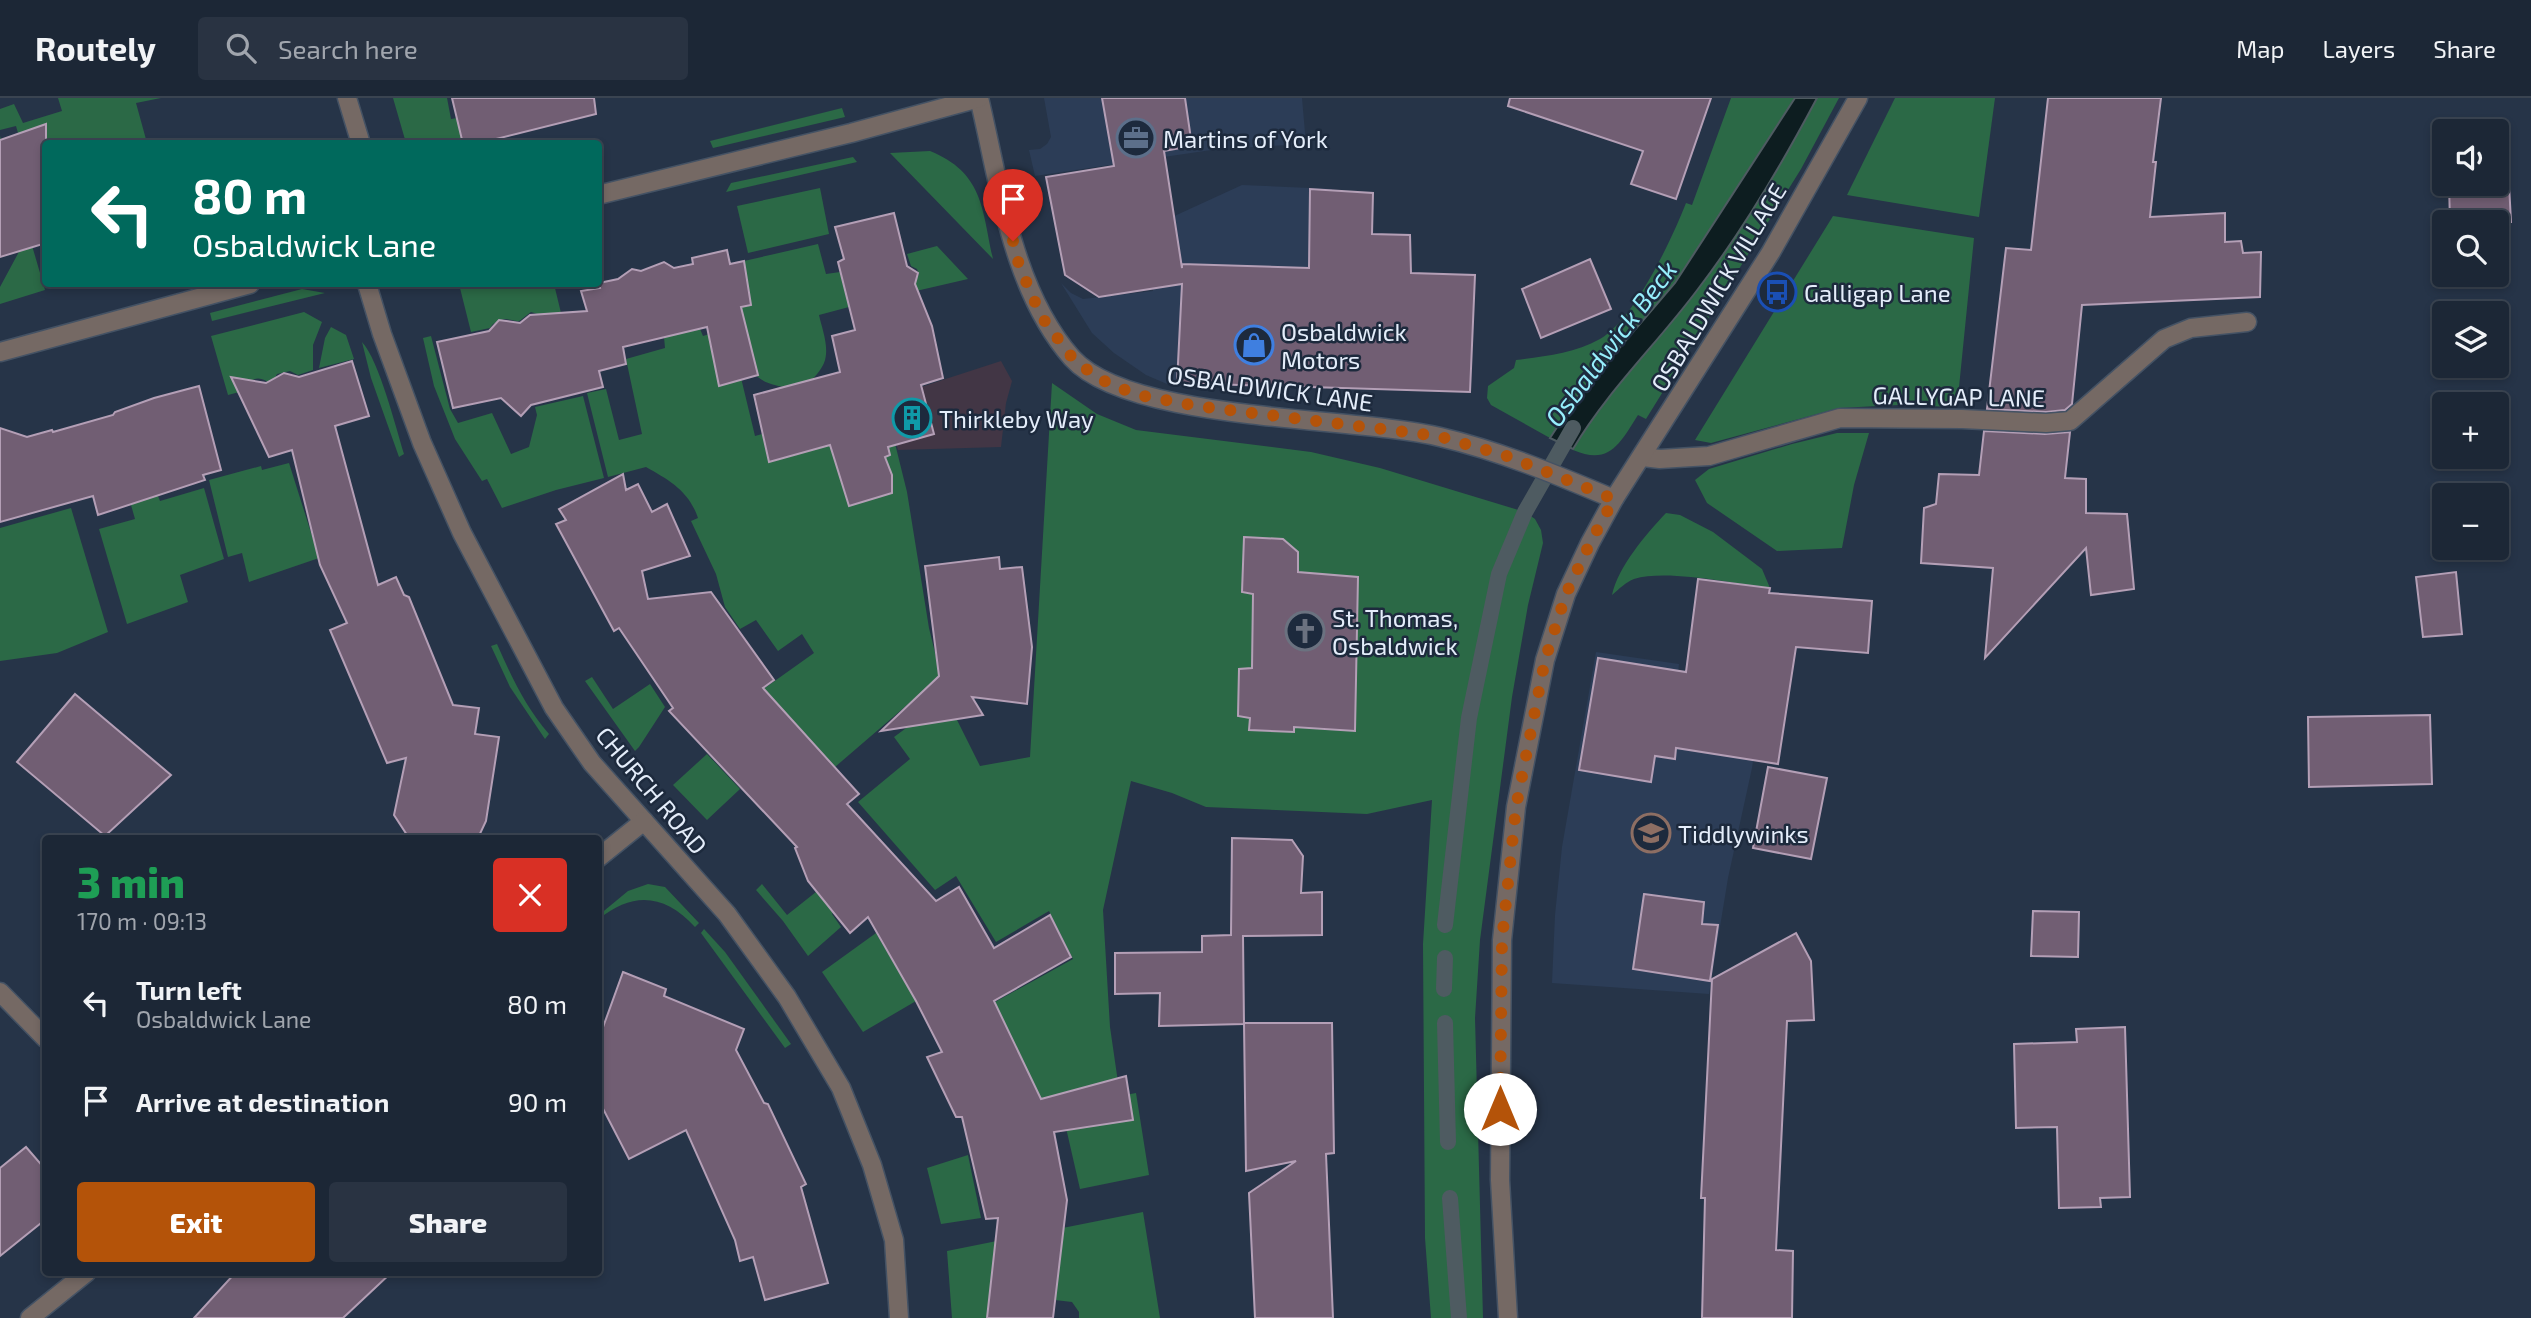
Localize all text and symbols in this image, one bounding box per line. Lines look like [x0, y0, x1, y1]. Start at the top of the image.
search box [198, 17, 688, 80]
text: Routely [35, 28, 156, 68]
icon: search [222, 29, 260, 67]
text: Search here [278, 33, 418, 64]
text: Map [2236, 34, 2284, 63]
text: Layers [2322, 34, 2395, 63]
text: Share [2433, 34, 2496, 63]
office icon: Martins of York [1115, 117, 1157, 159]
map controls [2432, 119, 2509, 560]
button: sound [2432, 119, 2509, 196]
place label: Martins of York [1163, 124, 1328, 153]
text: 80 m [192, 165, 307, 224]
icon: left [77, 168, 168, 259]
pin [983, 169, 1043, 241]
street label: OSBALDWICK VILLAGE [1644, 178, 1792, 396]
icon: arrive [994, 180, 1032, 218]
button: search [2432, 210, 2509, 287]
text: Osbaldwick Lane [192, 225, 436, 263]
water label: Osbaldwick Beck [1538, 254, 1682, 432]
bus stop icon: Galligap Lane [1756, 271, 1798, 313]
place label: Galligap Lane [1804, 278, 1951, 307]
button: layers [2432, 301, 2509, 378]
place label: Osbaldwick Motors [1281, 317, 1407, 374]
shop icon: Osbaldwick Motors [1233, 324, 1275, 366]
street label: OSBALDWICK LANE [1165, 359, 1375, 417]
street label: GALLYGAP LANE [1873, 380, 2045, 412]
button: + [2432, 392, 2509, 469]
building icon: Thirkleby Way [891, 397, 933, 439]
place label: Thirkleby Way [939, 404, 1094, 433]
button: − [2432, 483, 2509, 560]
place label: St. Thomas, Osbaldwick [1332, 603, 1458, 660]
church icon: St. Thomas, Osbaldwick [1284, 610, 1326, 652]
street label: CHURCH ROAD [590, 720, 714, 860]
school or university icon: Tiddlywinks [1630, 812, 1672, 854]
place label: Tiddlywinks [1678, 819, 1809, 848]
text: 3 min [77, 856, 185, 906]
button: close [493, 858, 567, 932]
text: 170 m · 09:13 [77, 907, 207, 935]
text: Turn left [136, 974, 242, 1005]
icon: left [77, 984, 115, 1022]
text: 80 m [507, 988, 567, 1019]
text: Osbaldwick Lane [136, 1005, 311, 1033]
position arrow [1463, 1072, 1537, 1146]
icon: arrive [77, 1082, 115, 1120]
text: Arrive at destination [136, 1086, 389, 1117]
text: 90 m [508, 1086, 567, 1117]
button: Exit [77, 1182, 315, 1262]
button: Share [329, 1182, 567, 1262]

